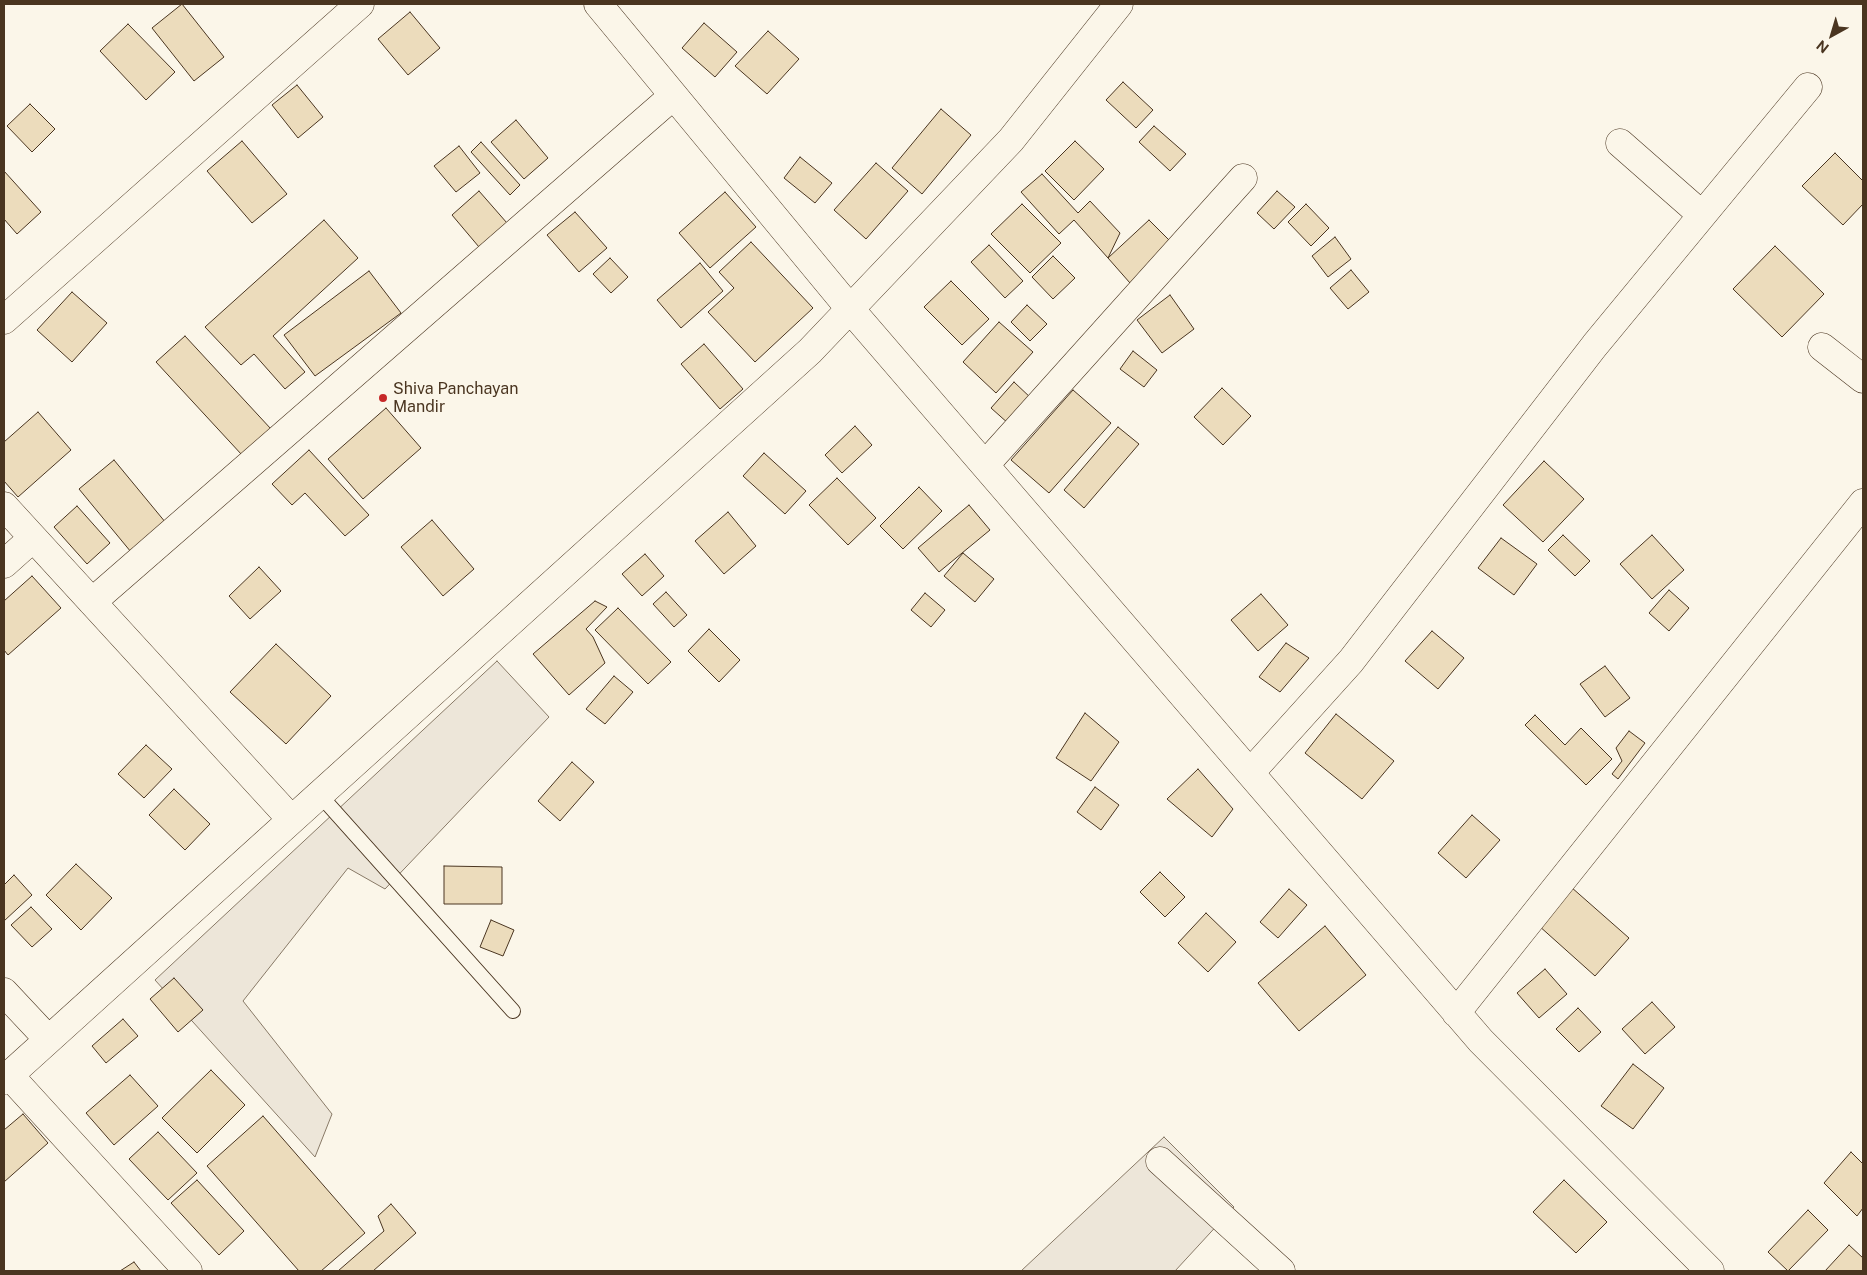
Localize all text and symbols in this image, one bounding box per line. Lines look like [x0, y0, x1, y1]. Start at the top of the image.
north arrow [1807, 10, 1857, 60]
text: N [1813, 37, 1832, 56]
place label: Shiva Panchayan Mandir [393, 379, 518, 417]
marker: Shiva Panchayan Mandir [377, 392, 389, 404]

